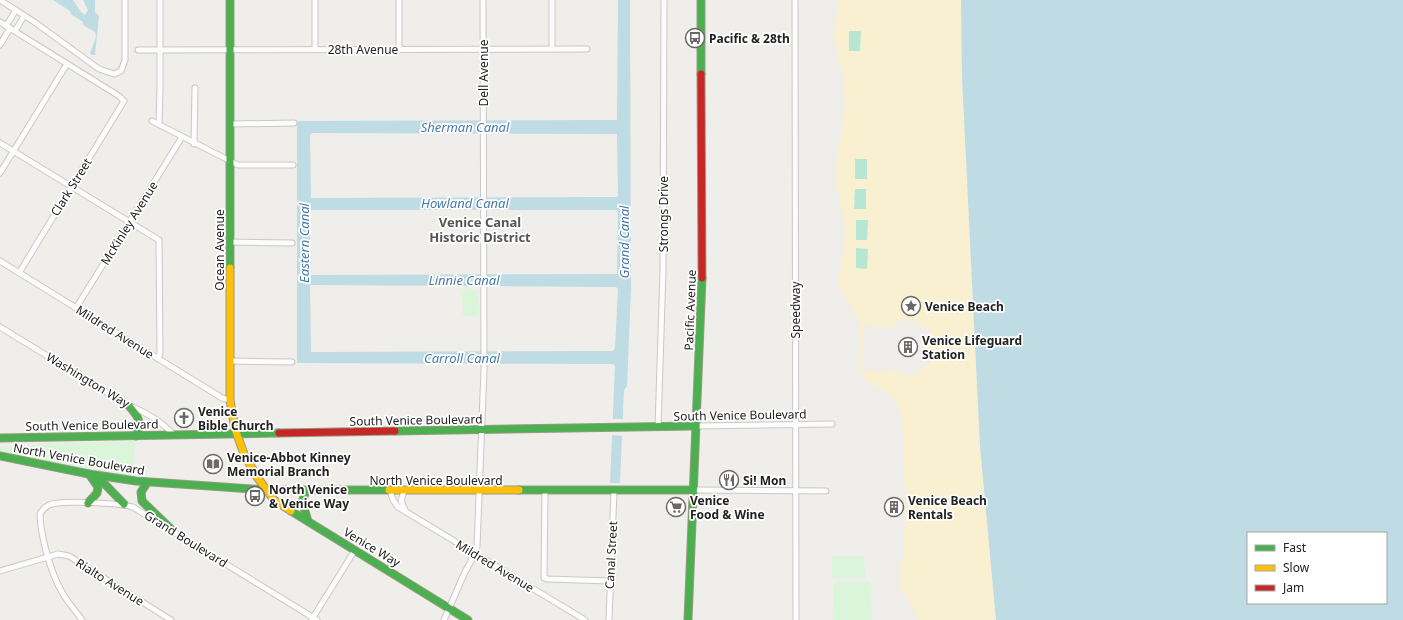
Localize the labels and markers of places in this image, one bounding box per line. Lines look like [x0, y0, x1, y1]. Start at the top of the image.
bus stop icon: Pacific & 28th [684, 27, 706, 49]
place label: Pacific & 28th [709, 30, 790, 47]
place icon: Venice Beach [900, 295, 922, 317]
place label: Venice Beach [925, 298, 1004, 315]
place label: Venice Lifeguard Station [922, 332, 1022, 363]
building icon: Venice Lifeguard Station [897, 336, 919, 358]
place label: Venice Bible Church [198, 403, 273, 434]
church icon: Venice Bible Church [173, 407, 195, 429]
place label: Venice-Abbot Kinney Memorial Branch [227, 449, 351, 480]
library icon: Venice-Abbot Kinney Memorial Branch [202, 453, 224, 475]
restaurant icon: Si! Mon [718, 469, 740, 491]
place label: Si! Mon [743, 472, 786, 489]
place label: North Venice & Venice Way [269, 481, 349, 512]
bus stop icon: North Venice & Venice Way [244, 485, 266, 507]
place label: Venice Food & Wine [690, 492, 765, 523]
place label: Venice Beach Rentals [908, 492, 987, 523]
supermarket icon: Venice Food & Wine [665, 496, 687, 518]
building icon: Venice Beach Rentals [883, 496, 905, 518]

